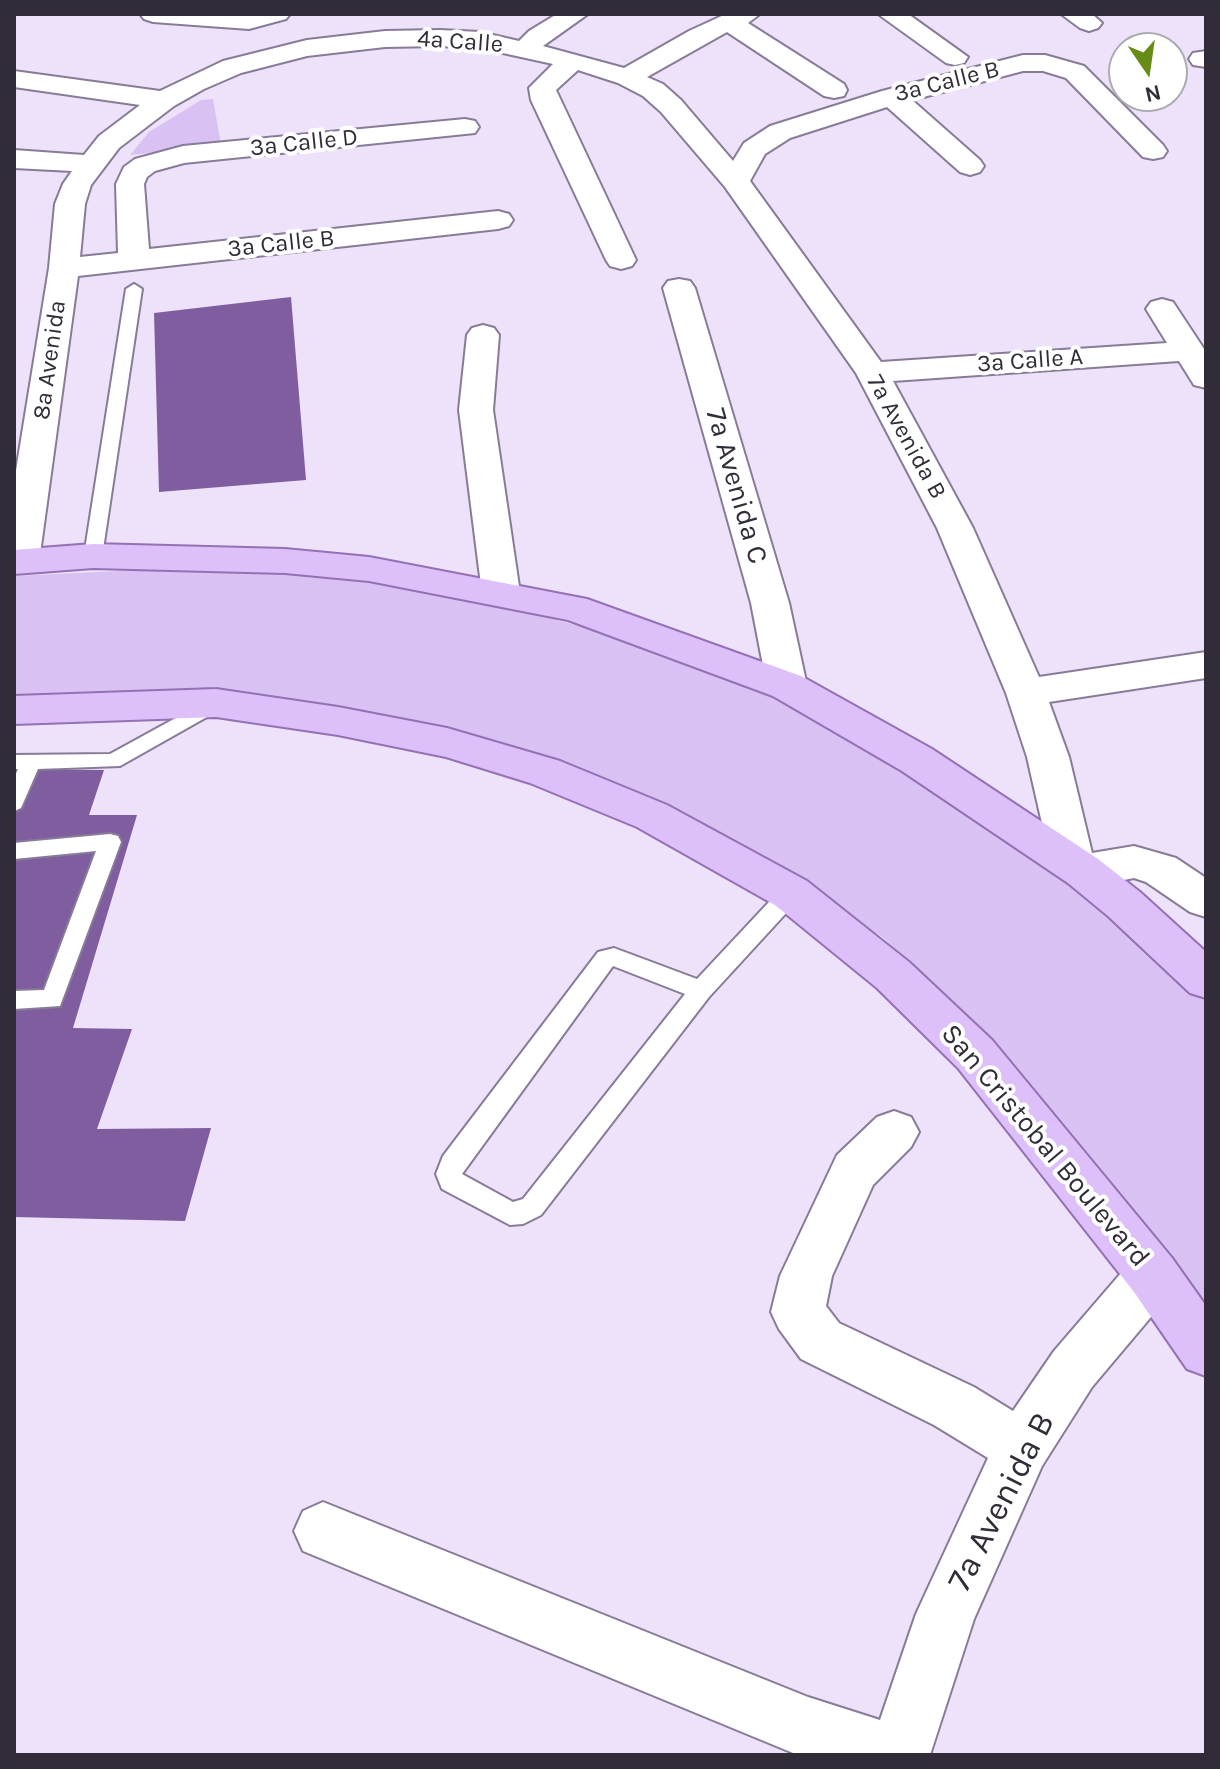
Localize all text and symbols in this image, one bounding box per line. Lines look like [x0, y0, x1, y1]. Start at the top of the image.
street label: 4a Calle [416, 25, 504, 59]
north arrow [1108, 32, 1188, 112]
street label: 3a Calle B [891, 55, 1003, 109]
text: N [1142, 79, 1164, 108]
street label: 3a Calle D [249, 123, 359, 163]
street label: 3a Calle B [226, 224, 336, 264]
street label: 8a Avenida [27, 298, 73, 422]
street label: 3a Calle A [976, 343, 1084, 379]
street label: 7a Avenida B [860, 370, 952, 504]
street label: 7a Avenida C [698, 404, 774, 568]
street label: San Cristobal Boulevard [934, 1018, 1156, 1274]
street label: 7a Avenida B [940, 1406, 1064, 1598]

